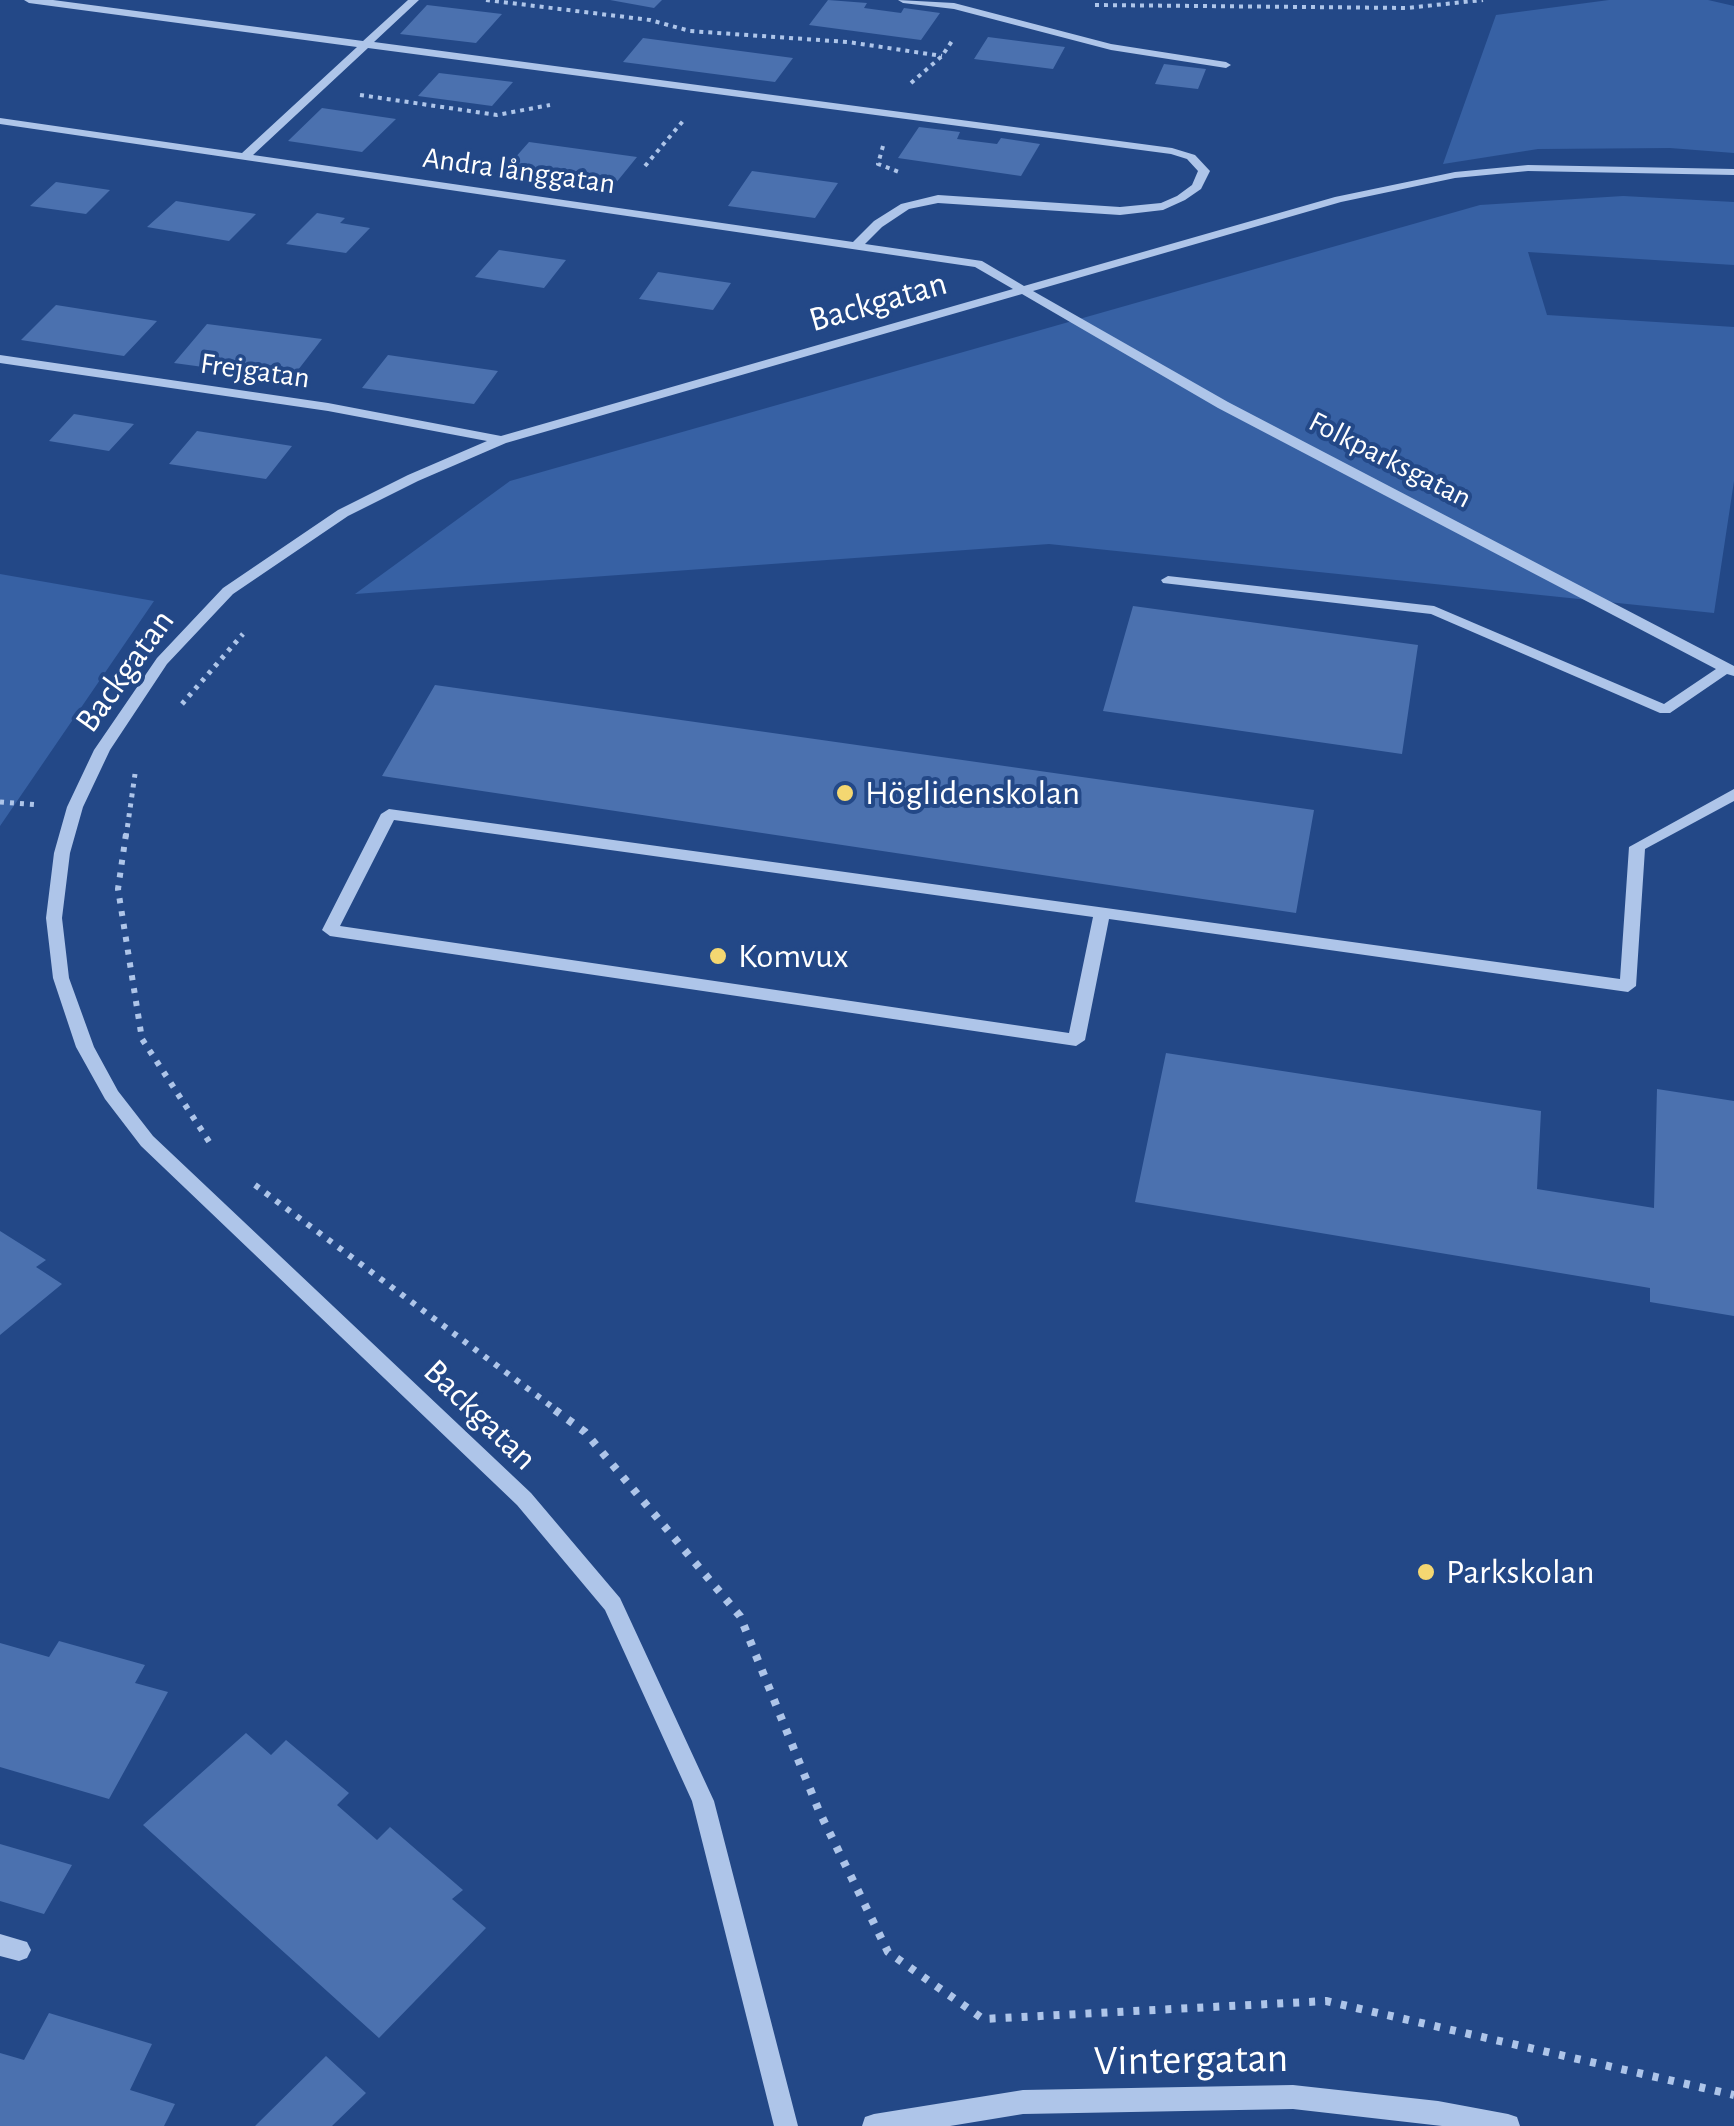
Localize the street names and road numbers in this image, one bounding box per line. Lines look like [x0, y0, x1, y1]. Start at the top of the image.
street label: Andra långgatan [420, 140, 618, 202]
street label: Backgatan [804, 262, 952, 342]
street label: Frejgatan [198, 346, 312, 396]
street label: Folkparksgatan [1303, 404, 1477, 516]
street label: Backgatan [66, 601, 184, 741]
street label: Backgatan [415, 1351, 545, 1479]
street label: Vintergatan [1093, 2033, 1289, 2087]

